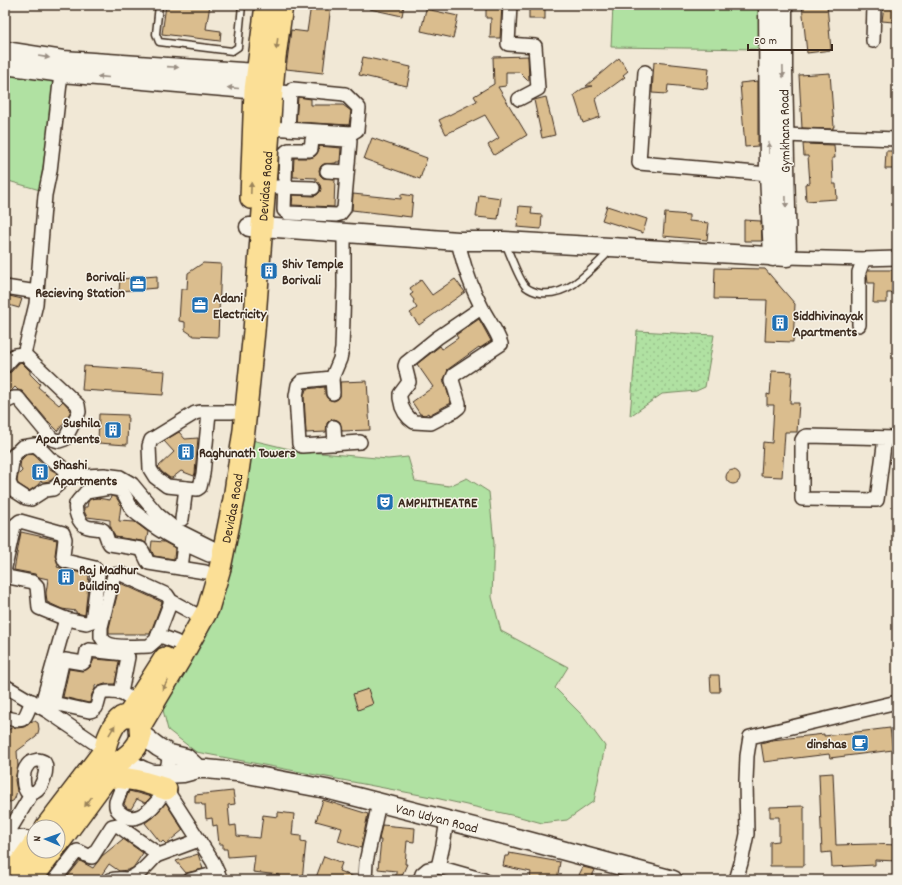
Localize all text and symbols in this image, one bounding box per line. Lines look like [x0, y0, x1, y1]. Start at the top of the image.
scale bar [748, 26, 832, 52]
text: 50 m [754, 33, 777, 50]
one-way arrow [274, 38, 280, 50]
one-way arrow [37, 54, 50, 60]
one-way arrow [167, 63, 179, 70]
one-way arrow [780, 66, 786, 79]
one-way arrow [97, 73, 109, 80]
one-way arrow [227, 84, 239, 91]
street label: Gymkhana Road [775, 89, 797, 173]
one-way arrow [766, 141, 772, 154]
street label: Devidas Road [254, 150, 279, 222]
one-way arrow [248, 181, 254, 194]
one-way arrow [782, 196, 789, 208]
place label: Shiv Temple Borivali [282, 255, 344, 291]
building icon: Shiv Temple Borivali [259, 261, 279, 281]
place label: Borivali Recieving Station [35, 268, 126, 304]
office icon: Borivali Recieving Station [128, 274, 148, 294]
place label: Adani Electricity [213, 289, 268, 325]
office icon: Adani Electricity [190, 295, 210, 315]
place label: Siddhivinayak Apartments [793, 307, 864, 343]
building icon: Siddhivinayak Apartments [770, 313, 790, 333]
place label: Sushila Apartments [36, 414, 101, 450]
building icon: Sushila Apartments [103, 420, 123, 440]
building icon: Raghunath Towers [176, 442, 196, 462]
place label: Raghunath Towers [199, 444, 296, 464]
place label: Shashi Apartments [53, 456, 117, 492]
building icon: Shashi Apartments [30, 462, 50, 482]
street label: Devidas Road [217, 472, 250, 545]
theatre icon: AMPHITHEATRE [375, 492, 395, 512]
place label: AMPHITHEATRE [398, 494, 478, 514]
place label: Raj Madhur Building [79, 561, 139, 597]
building icon: Raj Madhur Building [56, 567, 76, 587]
one-way arrow [162, 679, 169, 690]
one-way arrow [109, 724, 116, 736]
cafe icon: dinshas [850, 733, 870, 753]
place label: dinshas [807, 735, 847, 755]
one-way arrow [84, 797, 93, 808]
street label: Van Udyan Road [393, 799, 480, 840]
north arrow [26, 819, 66, 859]
text: N [30, 835, 46, 842]

